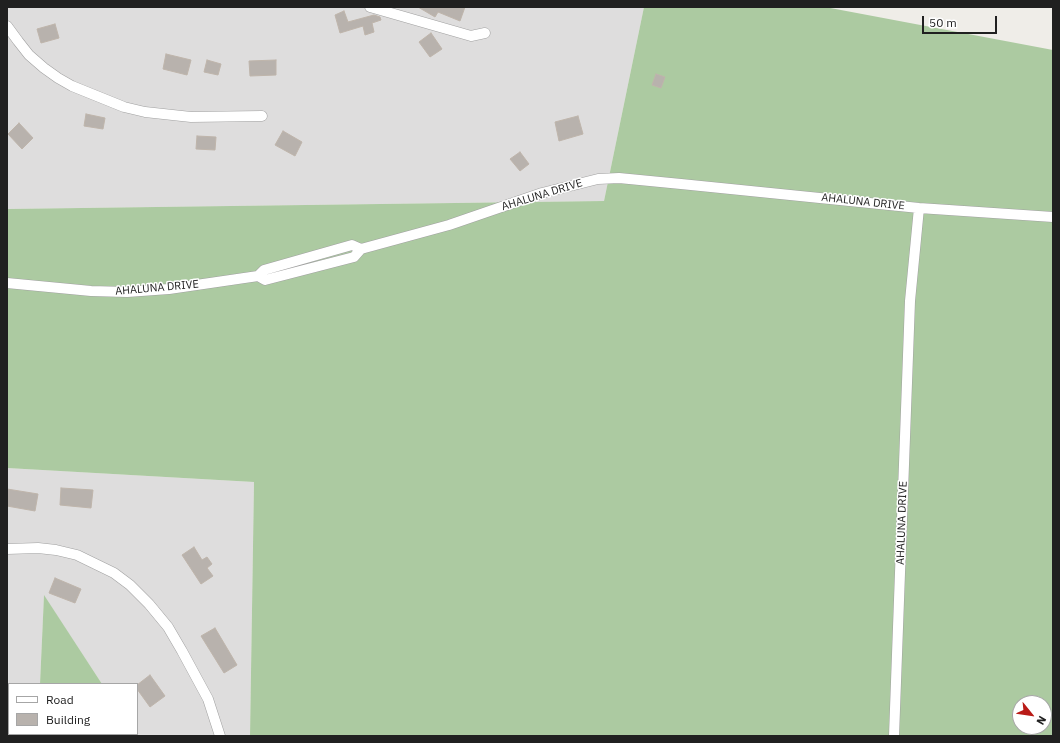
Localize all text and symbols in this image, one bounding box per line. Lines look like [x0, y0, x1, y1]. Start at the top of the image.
scale bar [924, 8, 999, 34]
text: 50 m [929, 15, 957, 30]
street label: AHALUNA DRIVE [500, 176, 584, 214]
street label: AHALUNA DRIVE [821, 191, 905, 213]
street label: AHALUNA DRIVE [115, 278, 199, 298]
street label: AHALUNA DRIVE [894, 481, 910, 565]
legend [8, 683, 138, 735]
text: Road [46, 692, 74, 707]
north arrow [1012, 695, 1052, 735]
text: Building [46, 712, 90, 727]
text: N [1033, 714, 1050, 727]

